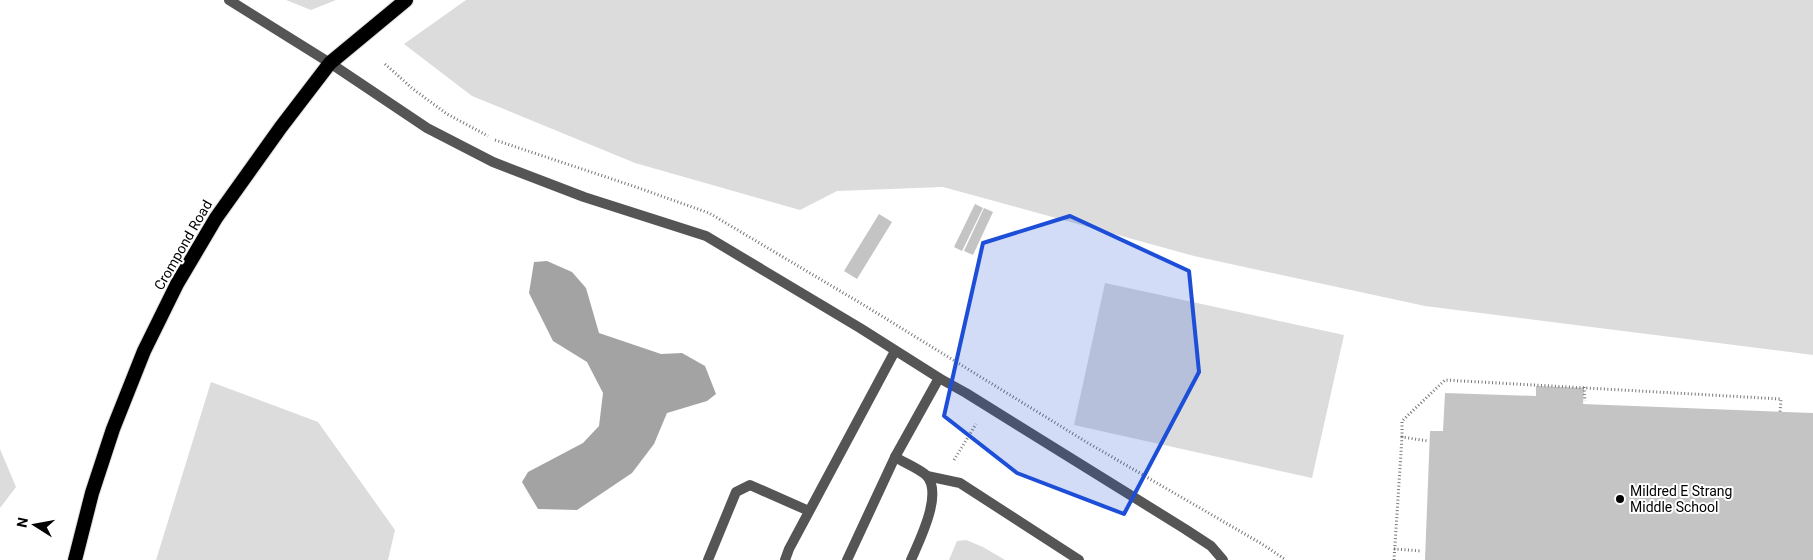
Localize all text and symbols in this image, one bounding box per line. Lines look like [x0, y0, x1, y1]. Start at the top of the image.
street label: Crompond Road [151, 197, 215, 293]
place label: Mildred E Strang Middle School [1630, 483, 1732, 515]
marker: Mildred E Strang Middle School [1614, 493, 1626, 505]
north arrow [10, 500, 60, 550]
text: N [13, 516, 31, 529]

